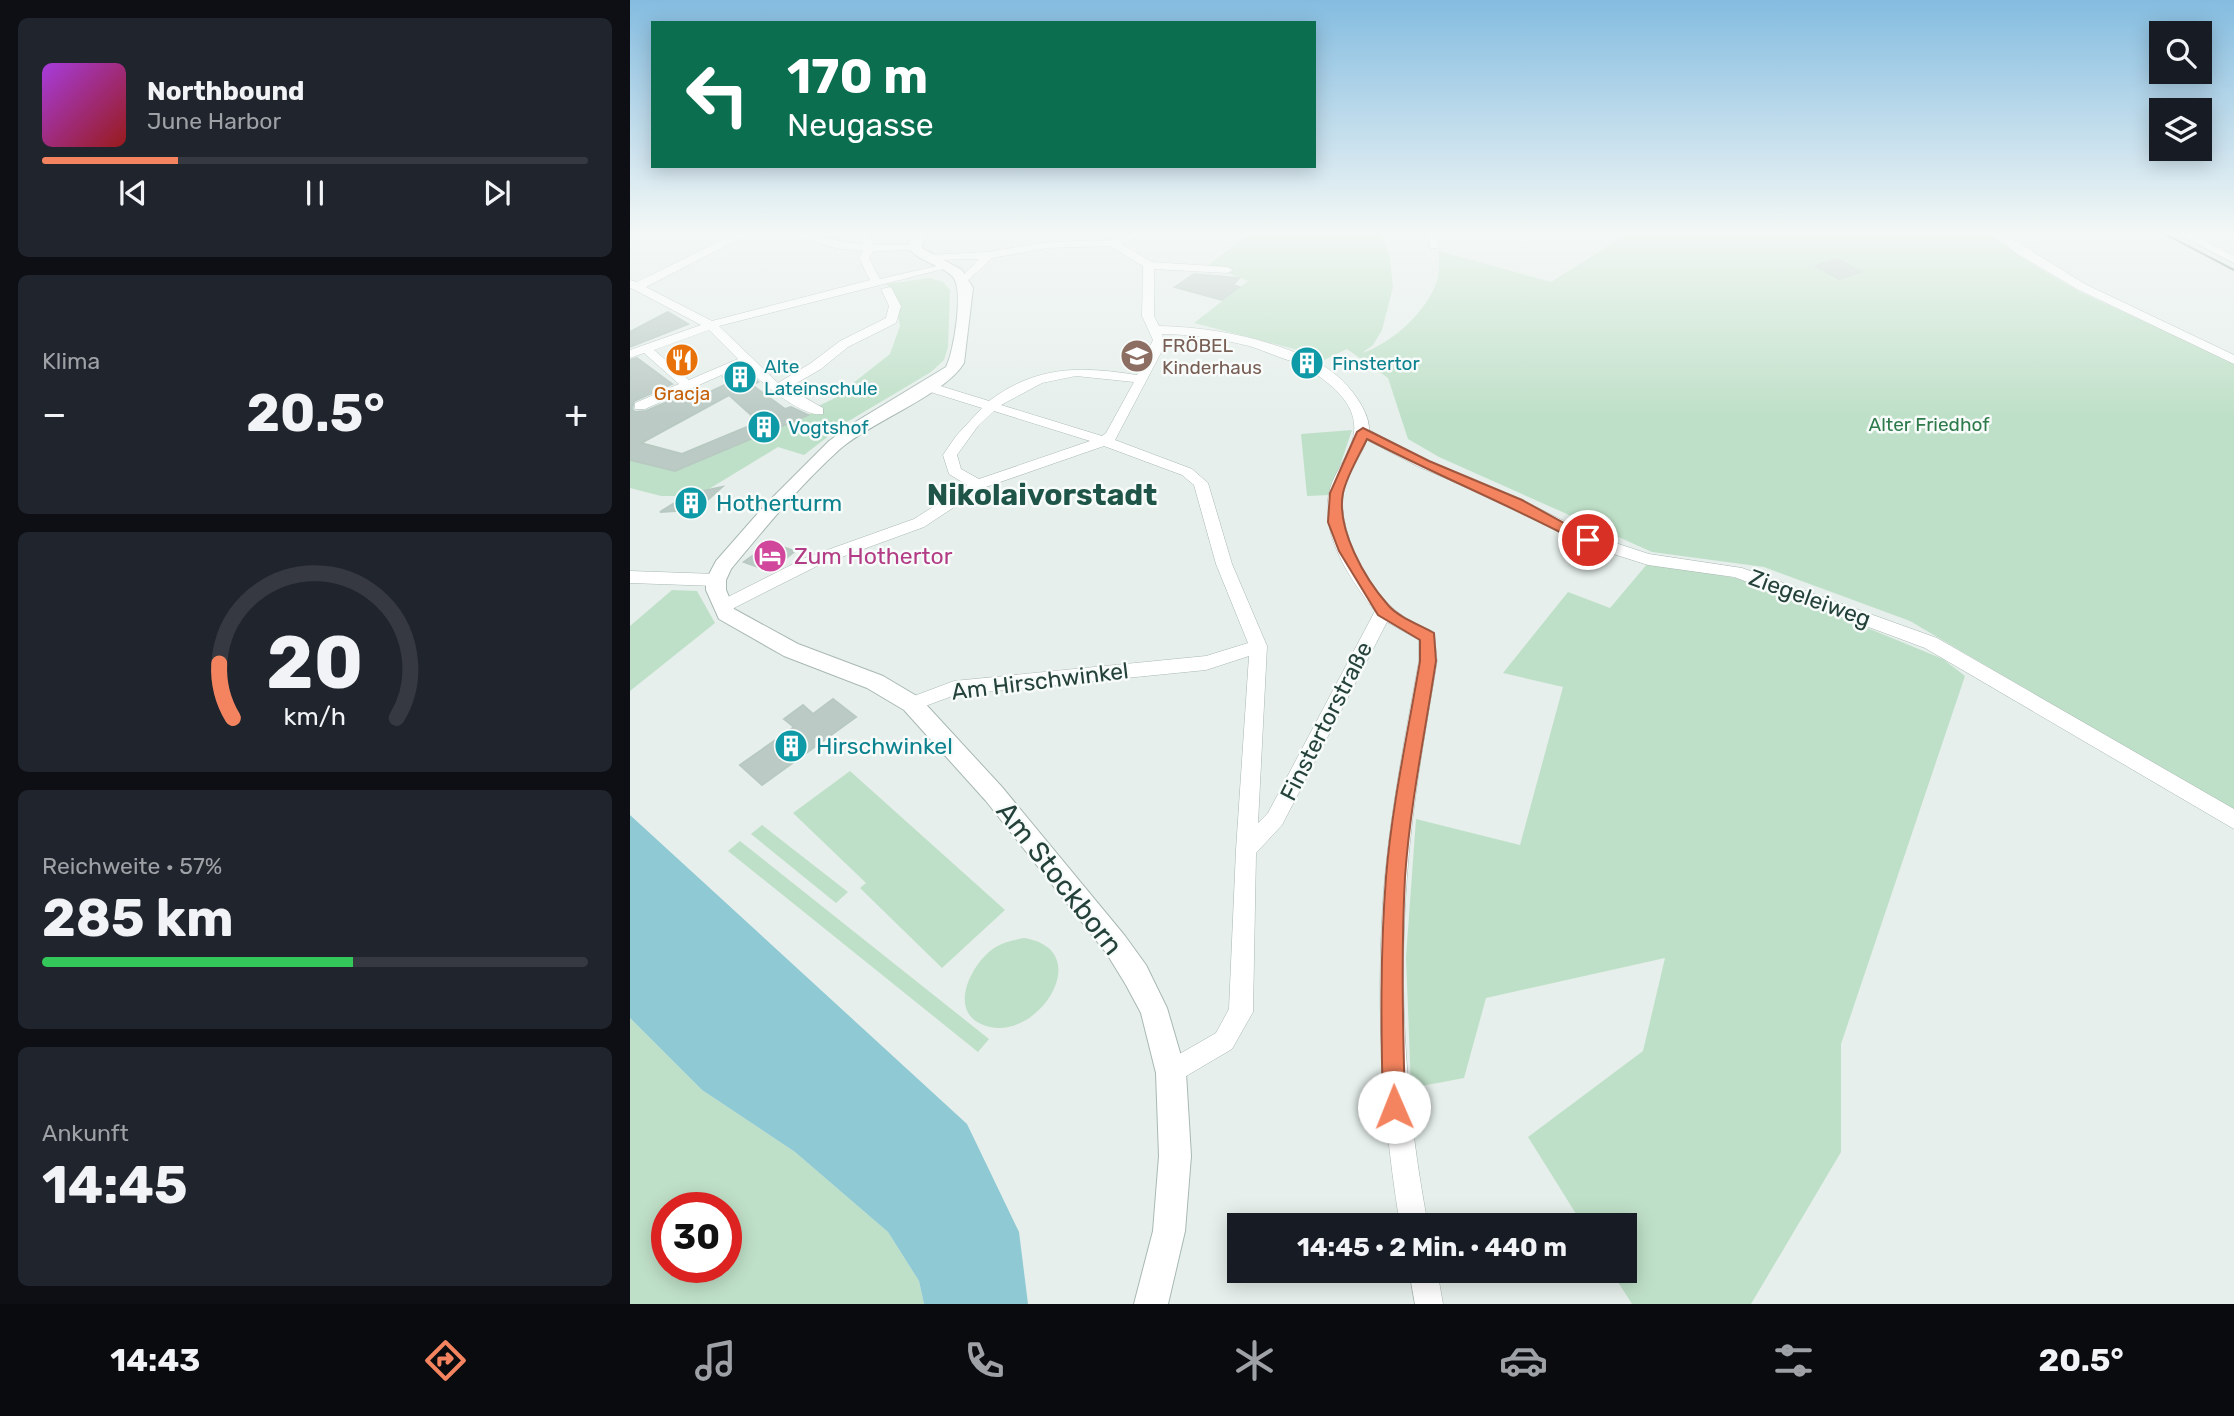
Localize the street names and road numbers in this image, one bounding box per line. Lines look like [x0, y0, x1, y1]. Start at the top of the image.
street label: Ziegeleiweg [1745, 563, 1875, 633]
street label: Finstertorstraße [1274, 637, 1378, 805]
street label: Am Hirschwinkel [950, 656, 1130, 706]
street label: Am Stockborn [990, 795, 1130, 961]

